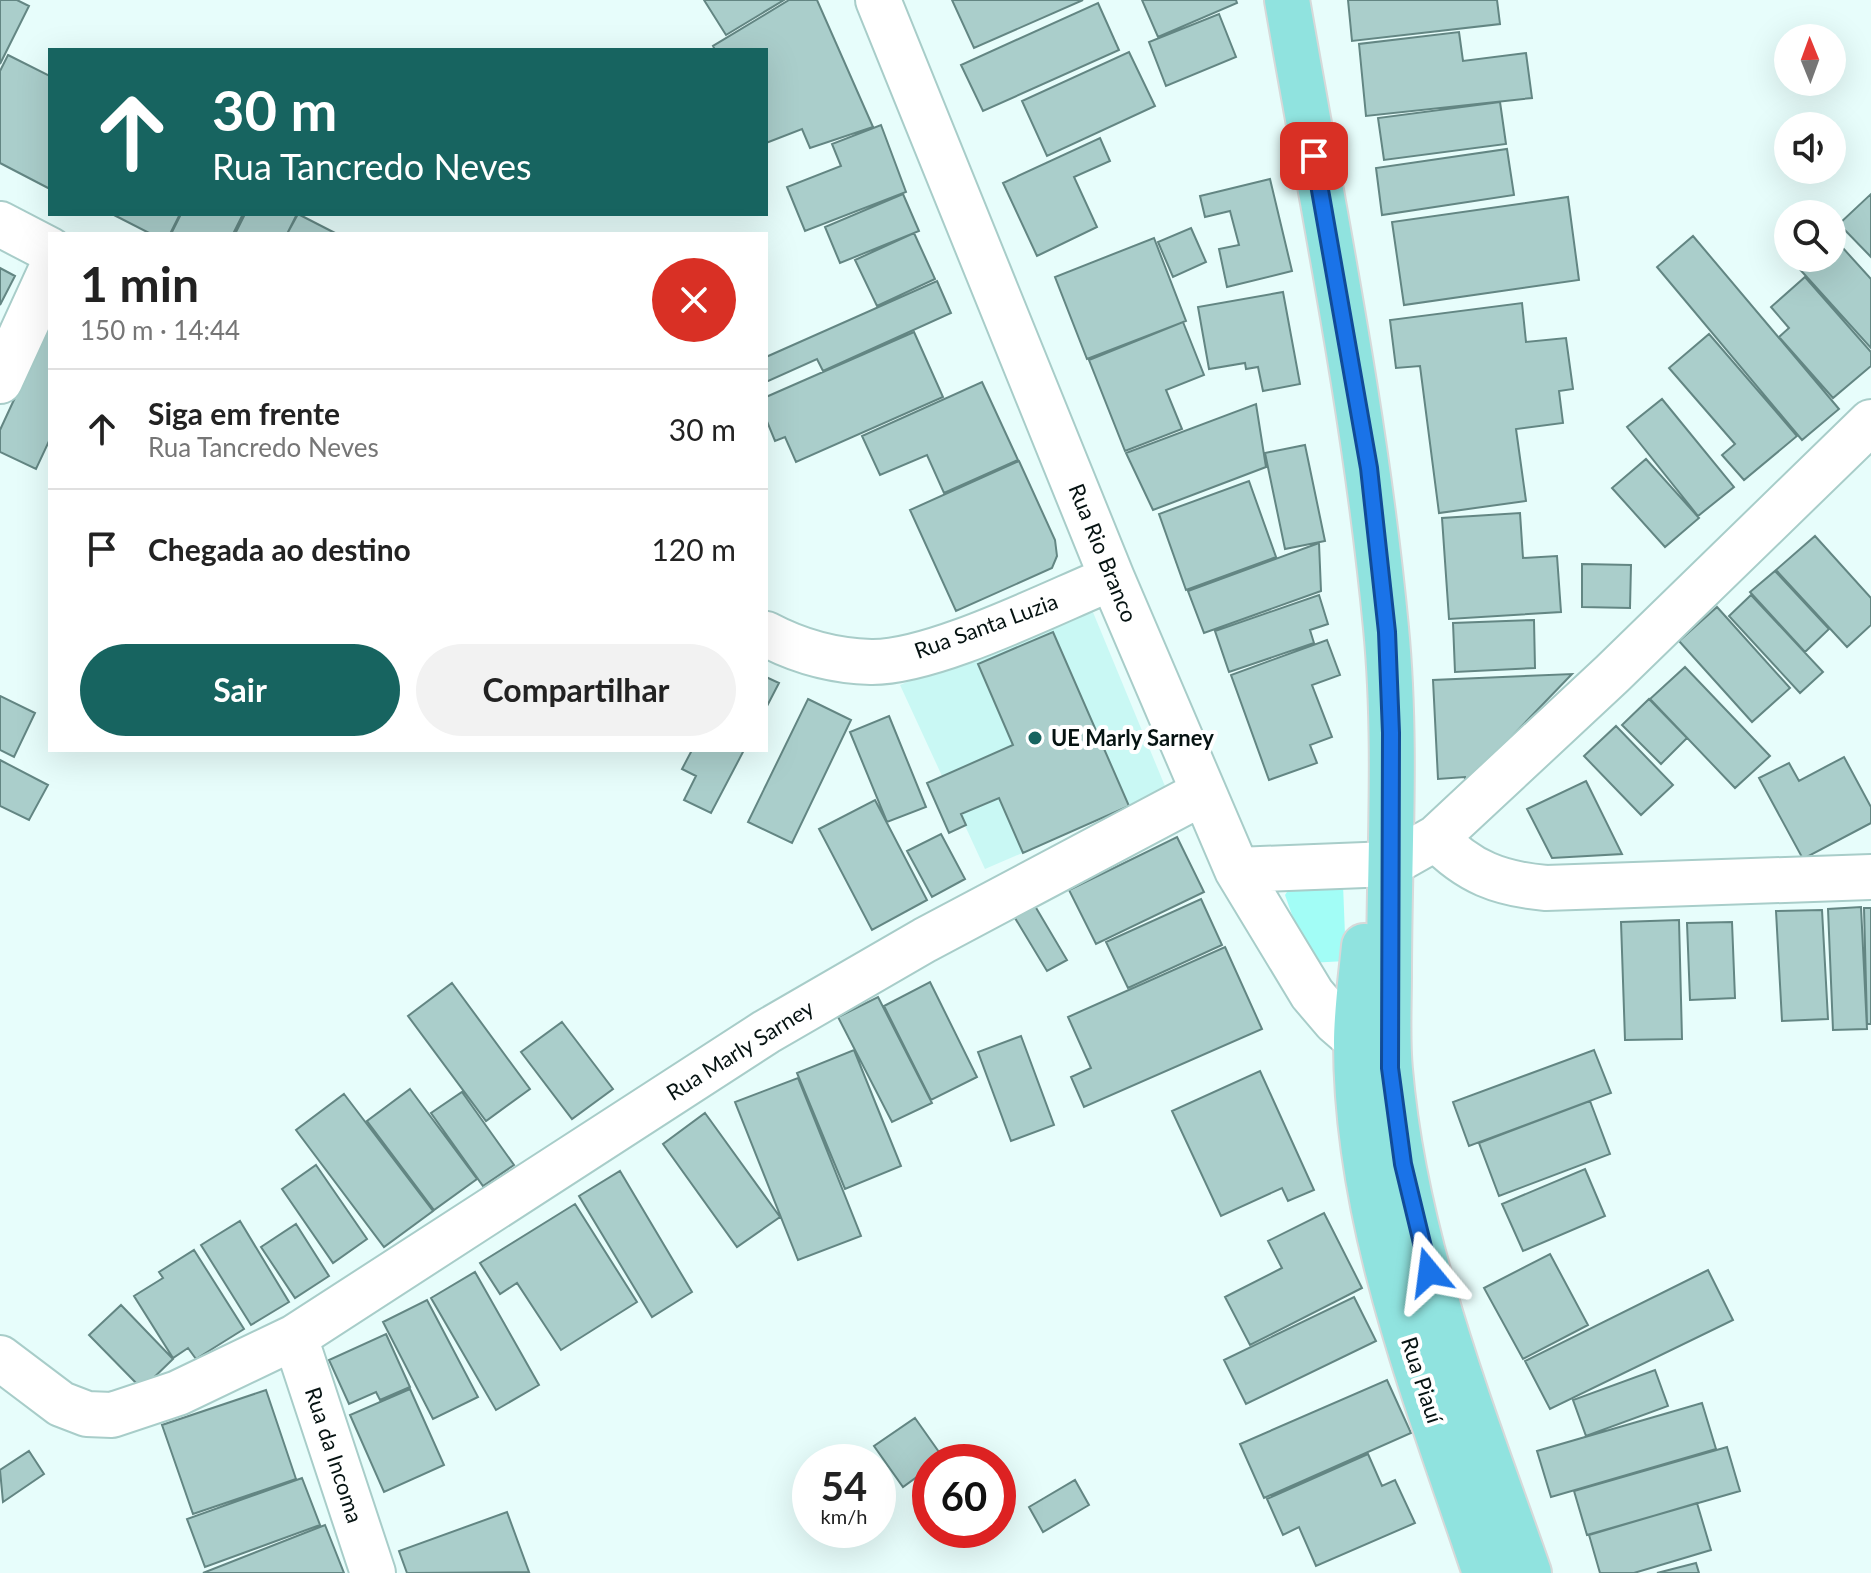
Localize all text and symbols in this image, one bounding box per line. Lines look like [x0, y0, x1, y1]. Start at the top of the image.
north arrow [1774, 24, 1846, 96]
map controls [1774, 24, 1846, 272]
text: 30 m [212, 76, 337, 143]
icon: ahead [80, 80, 184, 184]
button: sound [1774, 112, 1846, 184]
pin [1280, 122, 1348, 190]
icon: arrive [1292, 134, 1336, 178]
text: Rua Tancredo Neves [212, 144, 532, 188]
button: search [1774, 200, 1846, 272]
text: 1 min [80, 255, 199, 312]
button: close [652, 258, 736, 342]
text: 150 m · 14:44 [80, 314, 240, 346]
text: Siga em frente [148, 395, 340, 431]
icon: ahead [80, 407, 124, 451]
text: 30 m [669, 411, 736, 447]
text: Rua Tancredo Neves [148, 431, 379, 463]
street label: Rua Rio Branco [1063, 480, 1144, 626]
icon: arrive [80, 527, 124, 571]
text: Chegada ao destino [148, 531, 411, 567]
text: 120 m [651, 531, 736, 567]
street label: Rua Santa Luzia [910, 587, 1061, 664]
button: Sair [80, 644, 400, 736]
button: Compartilhar [416, 644, 736, 736]
place label: UE Marly Sarney [1051, 724, 1214, 751]
marker: UE Marly Sarney [1026, 729, 1044, 747]
street label: Rua Marly Sarney [661, 993, 819, 1106]
position arrow [1387, 1230, 1471, 1314]
street label: Rua Piauí [1396, 1333, 1449, 1427]
street label: Rua da Incoma [300, 1384, 369, 1526]
speed limit sign: 60 [912, 1444, 1016, 1548]
text: 54 [821, 1462, 867, 1510]
text: km/h [821, 1504, 867, 1528]

